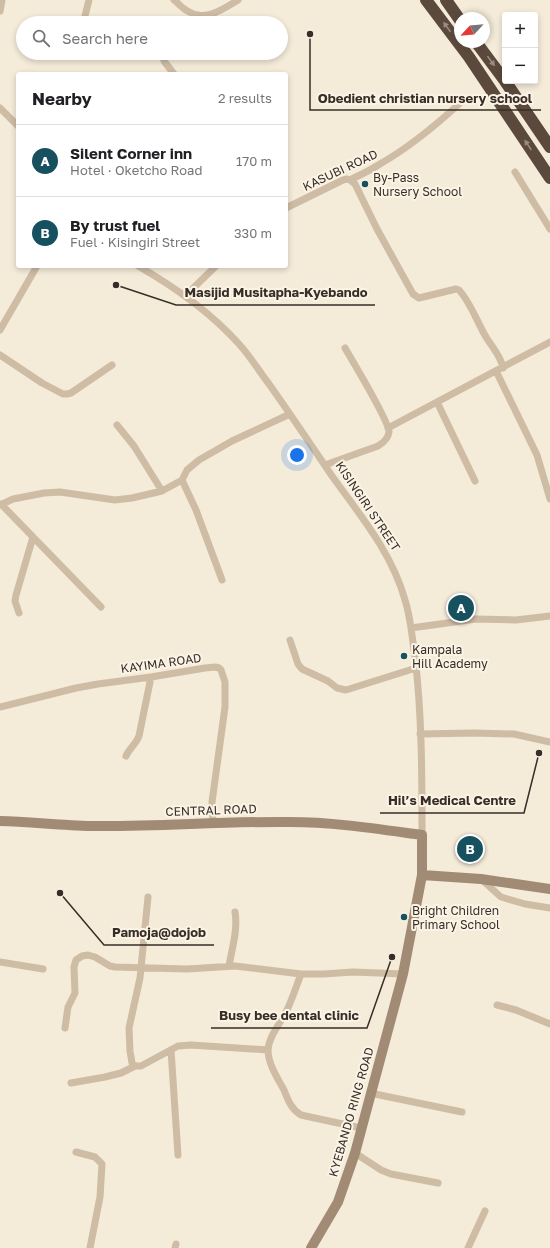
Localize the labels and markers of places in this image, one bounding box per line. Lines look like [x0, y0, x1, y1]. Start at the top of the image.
callout: Obedient christian nursery school [310, 85, 541, 110]
place label: By-Pass Nursery School [373, 170, 462, 199]
marker: By-Pass Nursery School [360, 179, 370, 189]
callout: Masijid Musitapha-Kyebando [176, 280, 375, 305]
pin: A [448, 593, 474, 623]
place label: Kampala Hill Academy [412, 642, 488, 671]
marker: Kampala Hill Academy [399, 651, 409, 661]
callout: Hil’s Medical Centre [380, 788, 524, 813]
pin: B [457, 834, 483, 864]
place label: Bright Children Primary School [412, 903, 500, 932]
marker: Bright Children Primary School [399, 912, 409, 922]
callout: Pamoja@dojob [104, 920, 214, 945]
callout: Busy bee dental clinic [211, 1003, 367, 1028]

